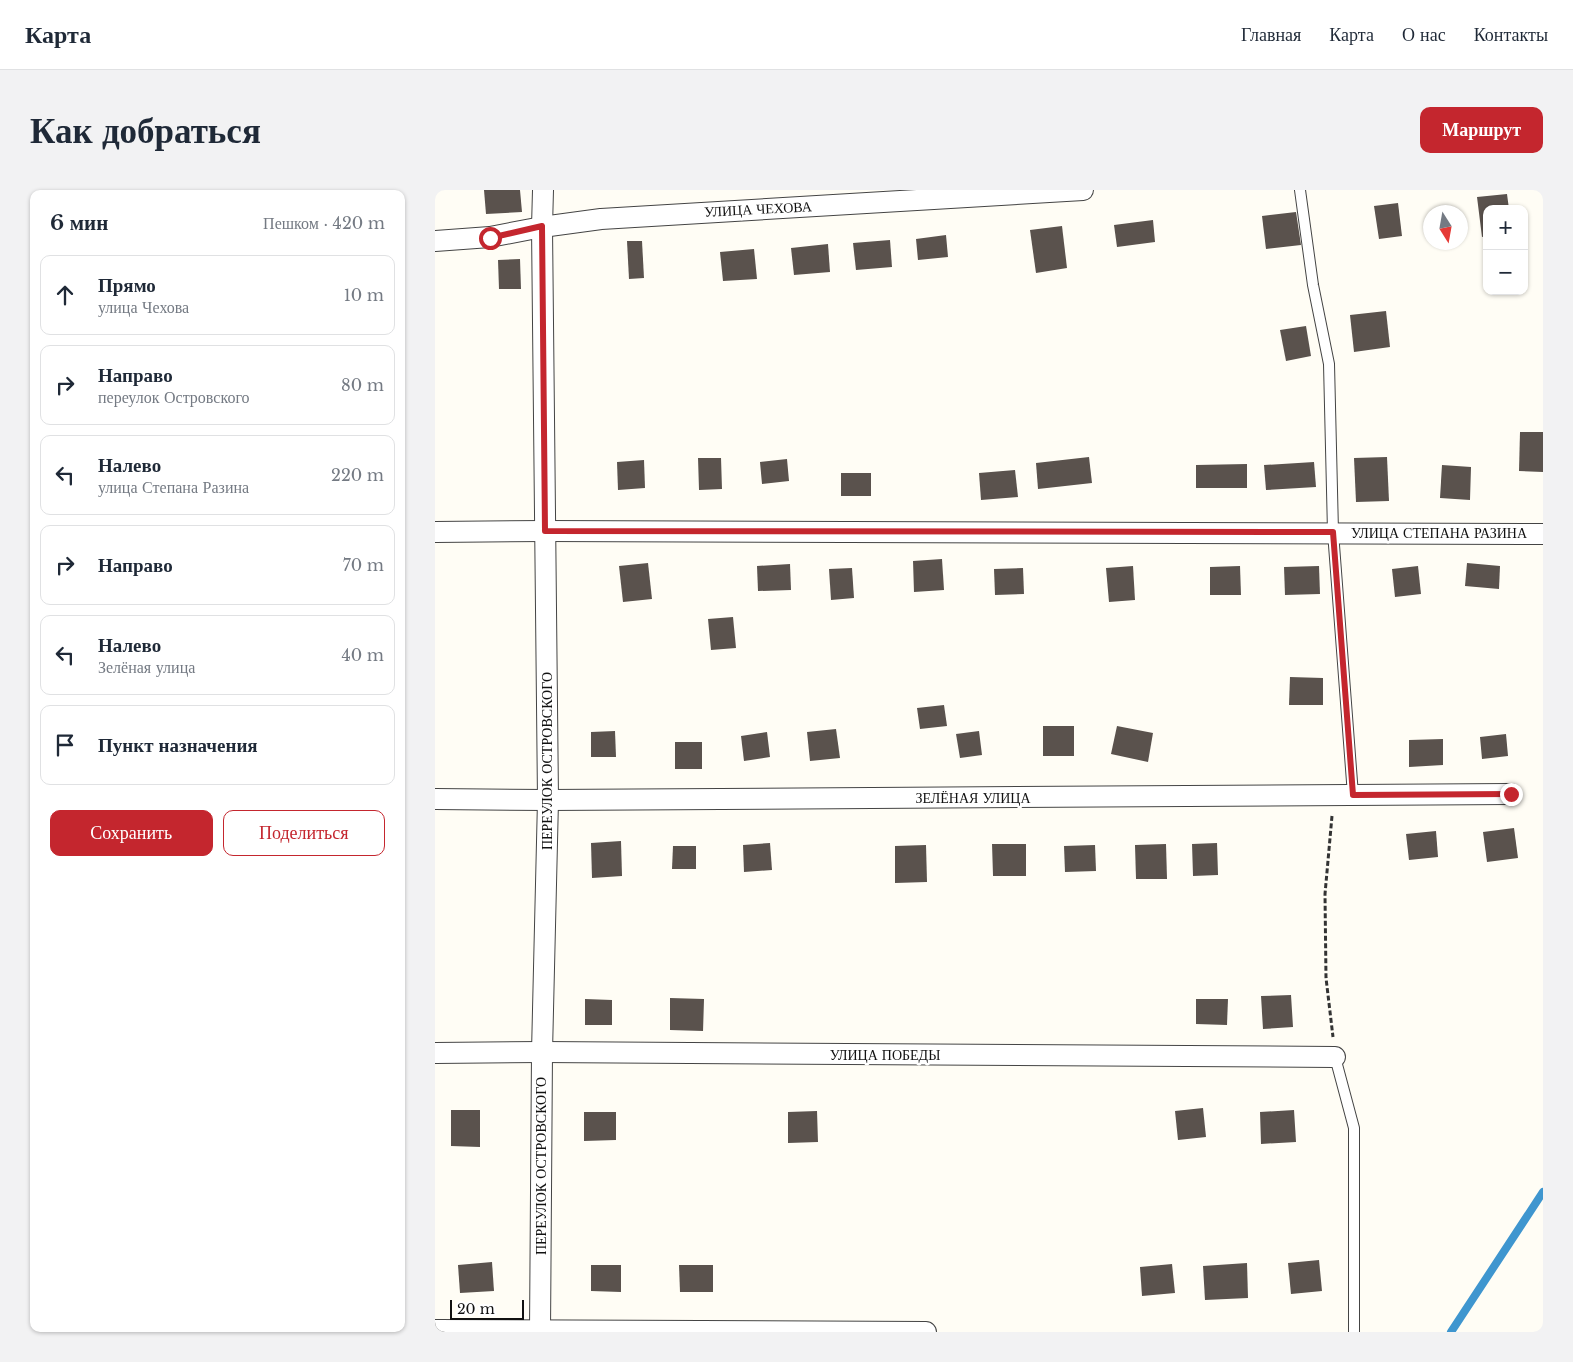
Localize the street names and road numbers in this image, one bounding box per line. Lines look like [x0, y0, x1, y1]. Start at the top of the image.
street label: УЛИЦА ЧЕХОВА [704, 197, 813, 221]
street label: УЛИЦА СТЕПАНА РАЗИНА [1351, 524, 1528, 542]
street label: ПЕРЕУЛОК ОСТРОВСКОГО [538, 672, 556, 850]
street label: ЗЕЛЁНАЯ УЛИЦА [915, 789, 1031, 807]
street label: УЛИЦА ПОБЕДЫ [830, 1046, 940, 1064]
street label: ПЕРЕУЛОК ОСТРОВСКОГО [532, 1077, 550, 1255]

